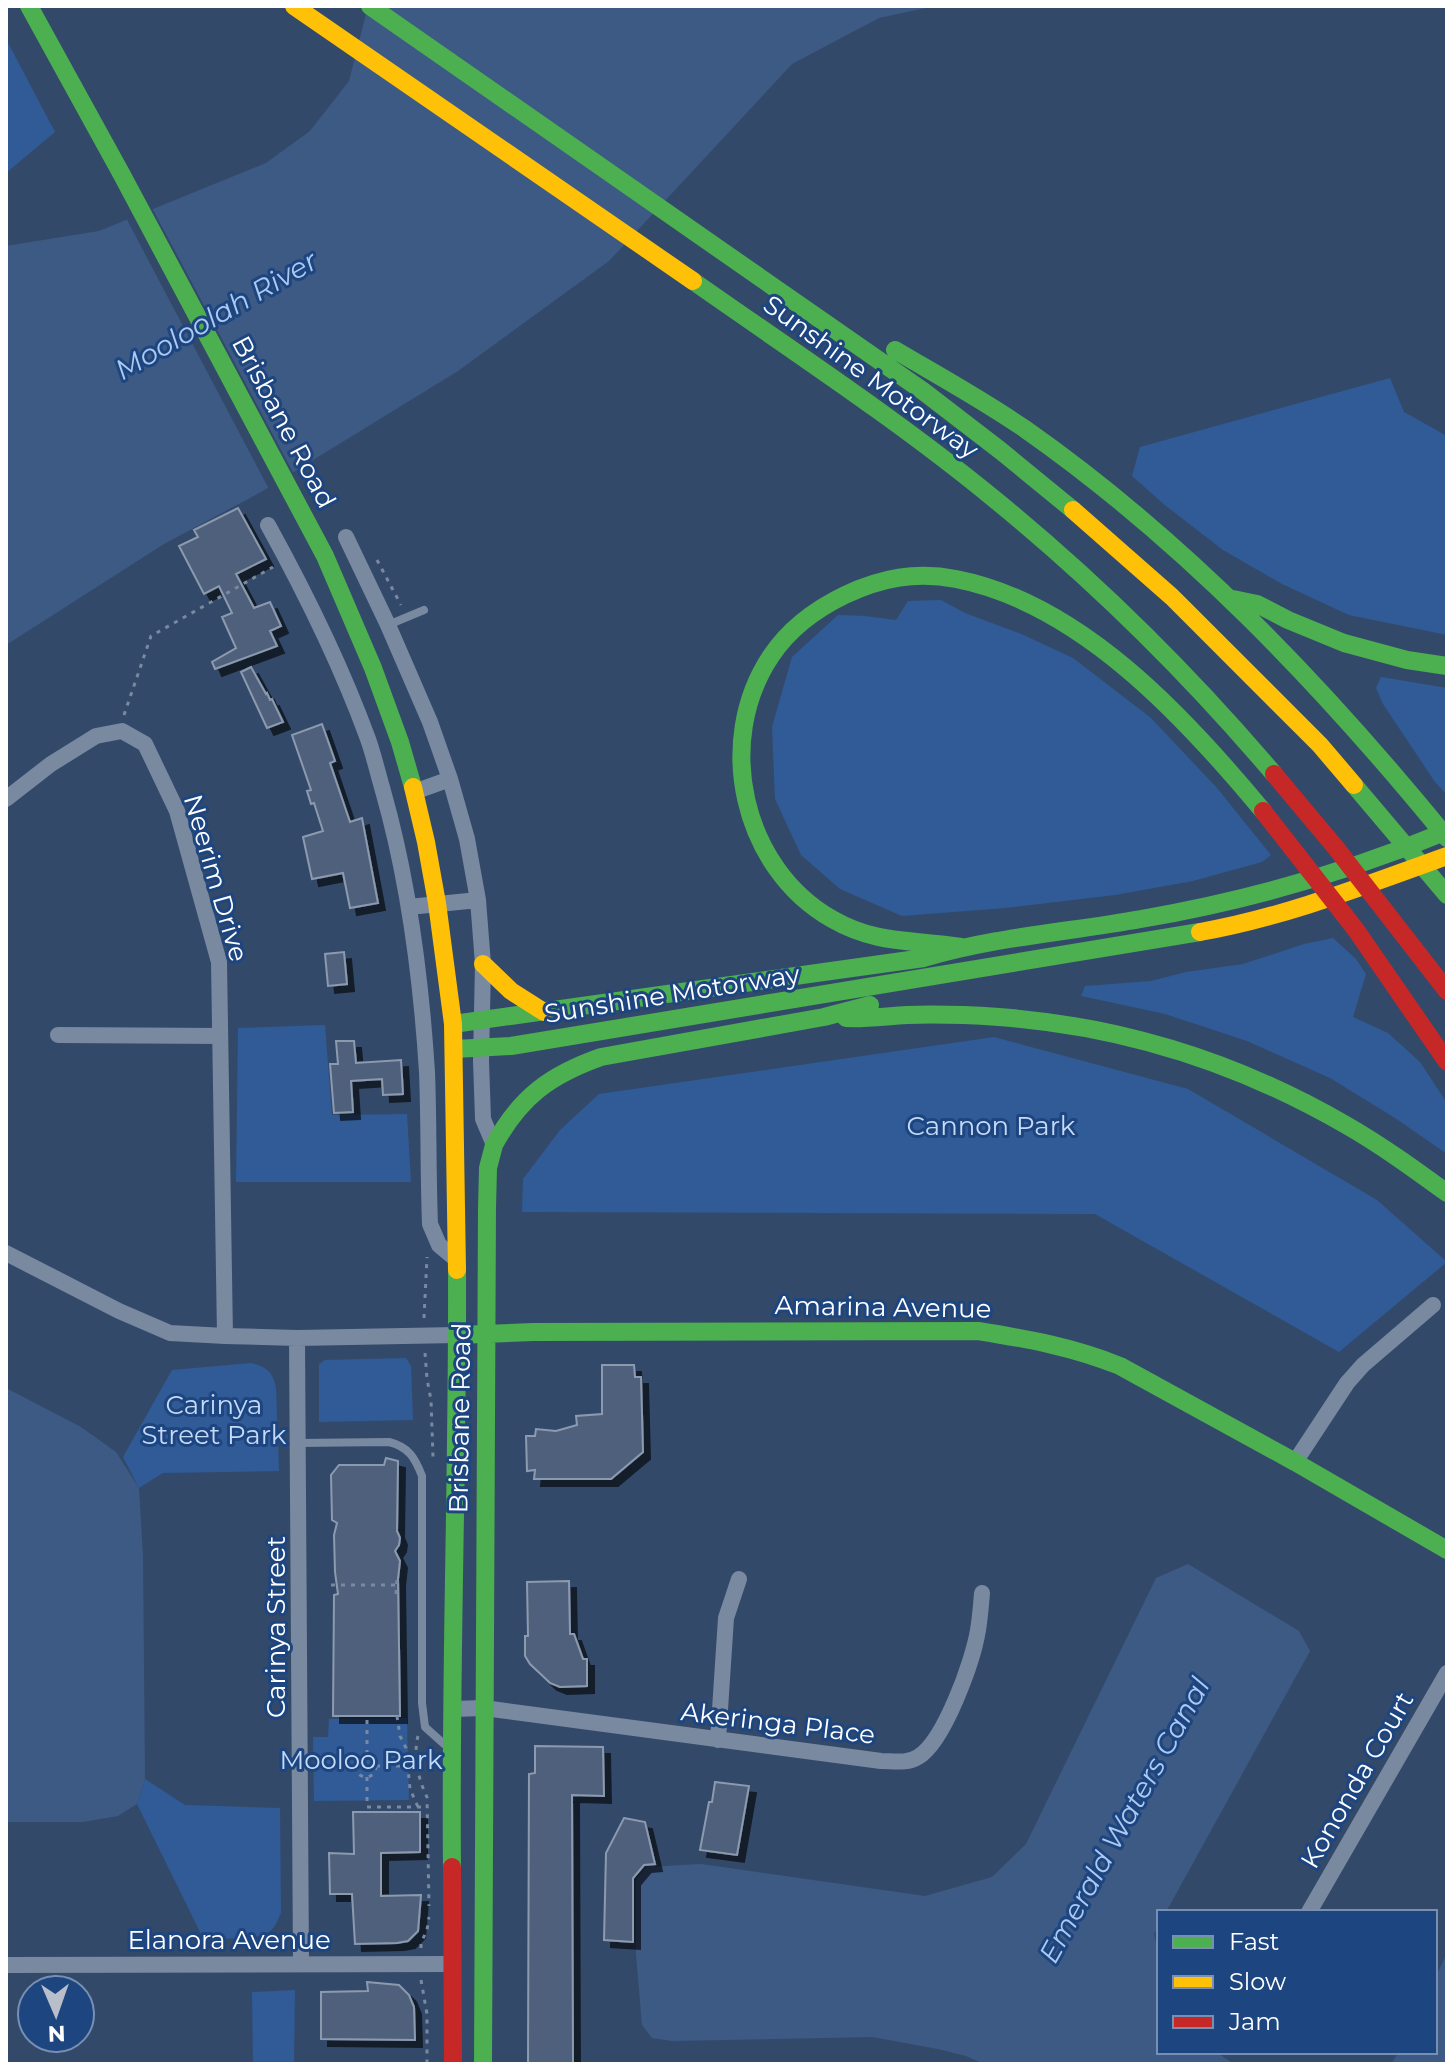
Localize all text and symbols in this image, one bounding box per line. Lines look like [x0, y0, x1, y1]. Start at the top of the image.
water label: Mooloolah River [109, 243, 324, 387]
street label: Sunshine Motorway [757, 288, 985, 466]
street label: Brisbane Road [225, 330, 343, 514]
street label: Neerim Drive [177, 791, 255, 965]
street label: Sunshine Motorway [542, 958, 803, 1030]
park label: Cannon Park [907, 1110, 1076, 1142]
street label: Amarina Avenue [774, 1289, 992, 1325]
street label: Brisbane Road [442, 1323, 478, 1513]
park label: Carinya Street Park [142, 1389, 287, 1451]
street label: Carinya Street [260, 1536, 292, 1718]
water label: Emerald Waters Canal [1031, 1671, 1217, 1969]
street label: Kononda Court [1294, 1686, 1420, 1874]
street label: Akeringa Place [679, 1695, 877, 1751]
park label: Mooloo Park [279, 1744, 443, 1776]
legend [1157, 1910, 1437, 2054]
street label: Elanora Avenue [127, 1924, 331, 1956]
text: Fast [1229, 1927, 1280, 1956]
text: Slow [1229, 1967, 1286, 1996]
north arrow [16, 1974, 96, 2054]
text: Jam [1228, 2007, 1281, 2036]
text: N [47, 2020, 66, 2047]

